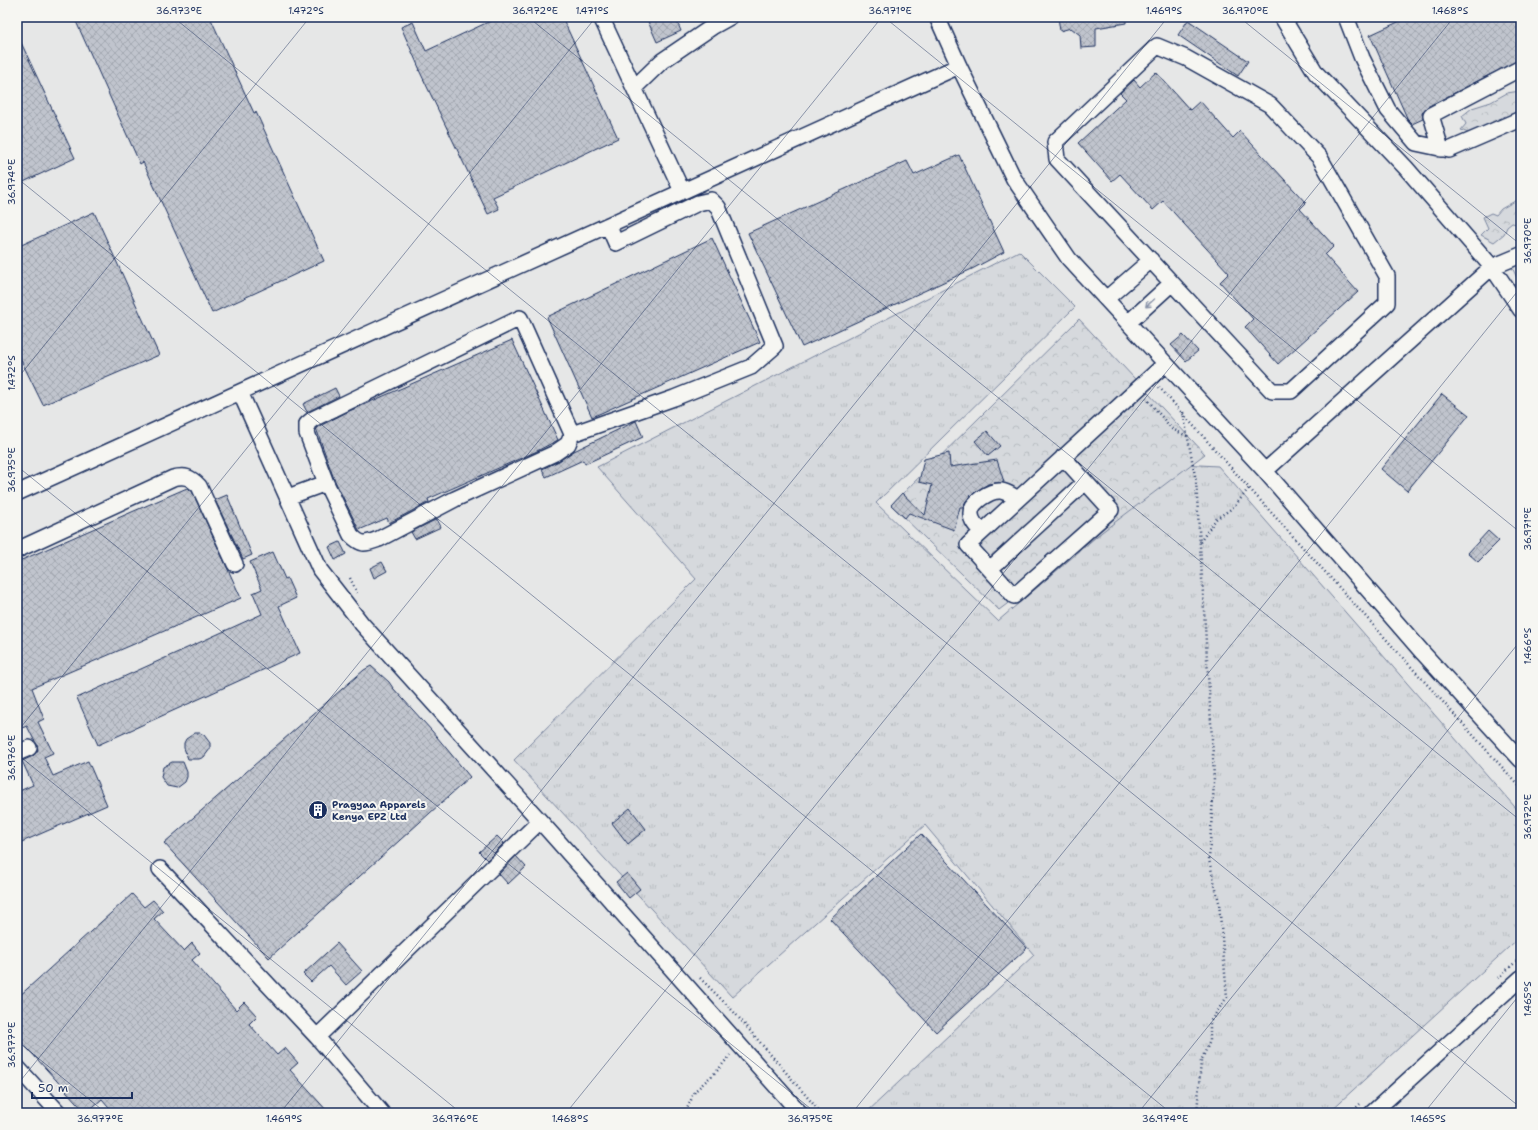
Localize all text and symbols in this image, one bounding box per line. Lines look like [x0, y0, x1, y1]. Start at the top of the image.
text: 36.973°E [156, 4, 202, 17]
text: 1.472°S [288, 4, 324, 17]
text: 36.972°E [512, 4, 558, 17]
text: 1.471°S [575, 4, 609, 17]
text: 36.971°E [868, 4, 912, 17]
text: 1.469°S [1146, 4, 1183, 17]
text: 36.970°E [1222, 4, 1268, 17]
text: 1.468°S [1432, 4, 1469, 17]
text: 36.974°E [5, 159, 18, 205]
text: 36.970°E [1521, 218, 1534, 264]
one-way arrow [1145, 298, 1155, 308]
text: 1.472°S [5, 355, 18, 391]
text: 36.975°E [5, 447, 18, 493]
text: 36.971°E [1521, 507, 1534, 551]
text: 1.466°S [1521, 627, 1534, 664]
text: 36.976°E [5, 735, 18, 781]
text: 36.972°E [1521, 794, 1534, 840]
place label: Pragyaa Apparels Kenya EPZ Ltd [332, 798, 426, 823]
building icon: Pragyaa Apparels Kenya EPZ Ltd [307, 799, 329, 821]
text: 1.465°S [1521, 981, 1534, 1017]
text: 36.977°E [5, 1022, 18, 1068]
scale bar [32, 1074, 132, 1100]
text: 50 m [38, 1080, 68, 1096]
text: 36.977°E [77, 1112, 123, 1125]
text: 1.469°S [266, 1112, 303, 1125]
text: 36.976°E [432, 1112, 478, 1125]
text: 1.468°S [552, 1112, 589, 1125]
text: 36.975°E [787, 1112, 833, 1125]
text: 36.974°E [1142, 1112, 1188, 1125]
text: 1.465°S [1410, 1112, 1446, 1125]

